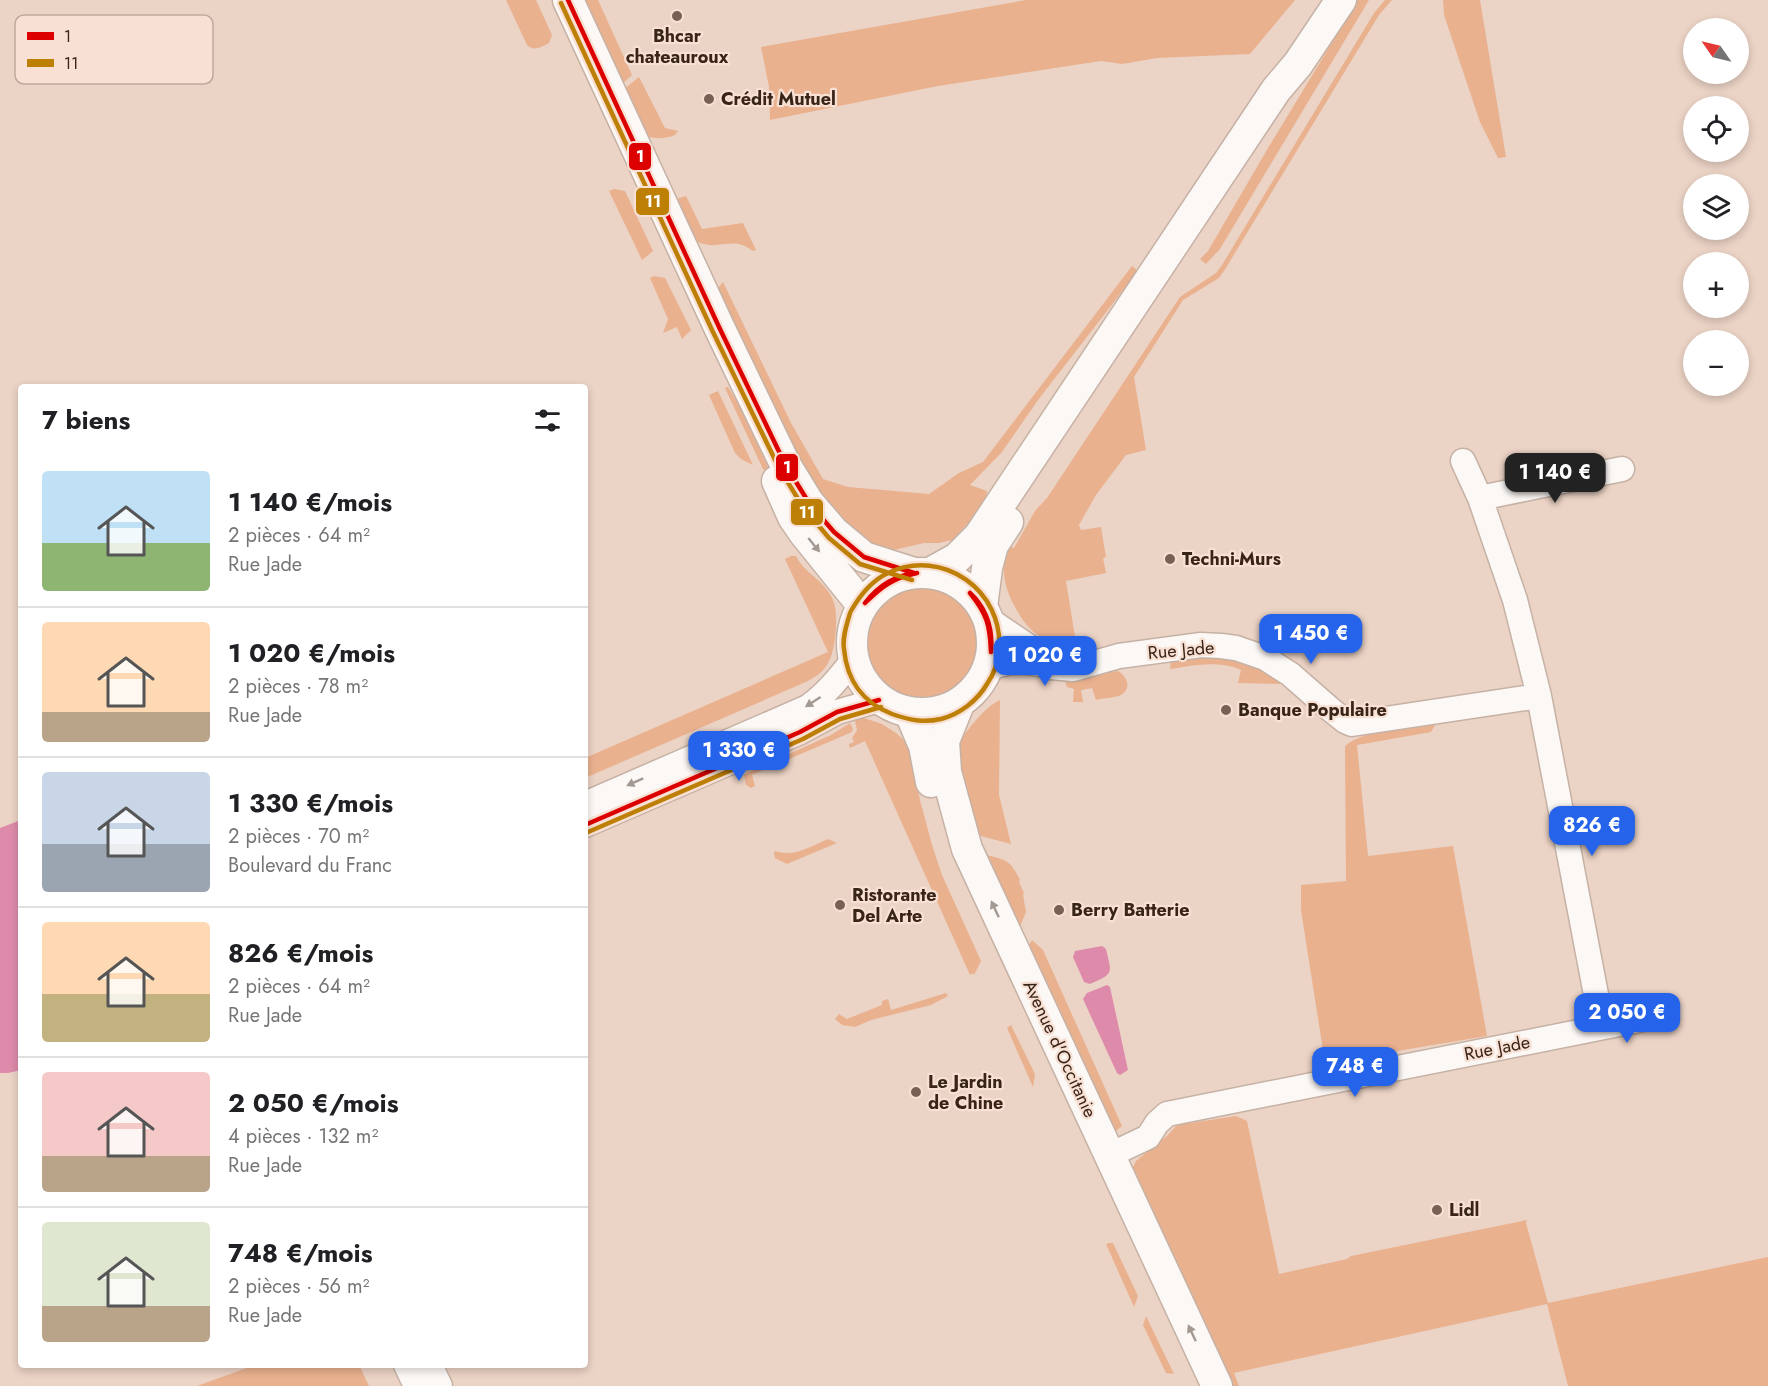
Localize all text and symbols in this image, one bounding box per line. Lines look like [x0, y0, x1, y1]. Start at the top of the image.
marker: Bhcar chateauroux [670, 9, 684, 23]
legend [15, 15, 213, 84]
north arrow [1683, 18, 1749, 84]
map controls [1683, 18, 1749, 396]
place label: Bhcar chateauroux [626, 23, 729, 70]
text: 1 [64, 25, 71, 48]
text: 11 [64, 52, 78, 75]
place label: Crédit Mutuel [721, 86, 836, 112]
marker: Crédit Mutuel [702, 92, 716, 106]
button: locate [1683, 96, 1749, 162]
line badge: 1 [628, 142, 652, 171]
text: 1 [636, 145, 644, 168]
button: layers [1683, 174, 1749, 240]
line badge: 11 [635, 187, 670, 216]
text: 11 [645, 190, 661, 213]
button: + [1683, 252, 1749, 318]
button: − [1683, 330, 1749, 396]
text: 7 biens [42, 401, 130, 439]
icon: filters [531, 404, 564, 437]
line badge: 1 [775, 453, 799, 482]
pin: 1 140 € [1500, 453, 1610, 504]
text: 1 [783, 456, 791, 479]
text: 1 140 € [1519, 458, 1591, 487]
text: 1 140 €/mois [228, 483, 392, 521]
icon: home [90, 495, 162, 567]
line badge: 11 [790, 498, 824, 526]
text: 11 [799, 501, 815, 524]
text: 2 pièces · 64 m² [228, 521, 370, 550]
one-way arrow [807, 537, 820, 553]
place label: Techni-Murs [1182, 546, 1281, 572]
text: Rue Jade [228, 550, 302, 579]
marker: Techni-Murs [1163, 552, 1177, 566]
pin: 1 450 € [1256, 614, 1366, 665]
text: 1 450 € [1273, 619, 1349, 648]
text: 1 020 €/mois [228, 634, 395, 672]
street label: Rue Jade [1147, 634, 1215, 666]
pin: 1 020 € [990, 636, 1100, 687]
text: 1 020 € [1008, 641, 1082, 670]
icon: home [90, 646, 162, 718]
text: 2 pièces · 78 m² [228, 672, 368, 701]
one-way arrow [806, 696, 822, 708]
place label: Banque Populaire [1238, 697, 1387, 723]
text: Rue Jade [228, 701, 302, 730]
marker: Banque Populaire [1219, 703, 1233, 717]
pin: 1 330 € [684, 731, 794, 782]
text: 1 330 € [702, 736, 776, 765]
one-way arrow [627, 777, 644, 786]
text: 1 330 €/mois [228, 784, 393, 822]
icon: home [90, 796, 162, 868]
pin: 826 € [1550, 806, 1634, 857]
text: 826 € [1563, 811, 1621, 840]
text: 2 pièces · 70 m² [228, 822, 369, 851]
text: Boulevard du Franc [228, 851, 392, 880]
place label: Ristorante Del Arte [852, 882, 937, 929]
place label: Berry Batterie [1071, 897, 1189, 923]
marker: Ristorante Del Arte [833, 898, 847, 912]
one-way arrow [990, 900, 999, 917]
marker: Berry Batterie [1052, 903, 1066, 917]
text: 826 €/mois [228, 934, 373, 972]
icon: home [90, 946, 162, 1018]
text: 2 pièces · 64 m² [228, 972, 370, 1001]
street label: Avenue d'Occitanie [1017, 976, 1103, 1122]
pin: 2 050 € [1572, 993, 1682, 1044]
text: 2 050 € [1588, 998, 1666, 1027]
text: Rue Jade [228, 1001, 302, 1030]
street label: Rue Jade [1462, 1029, 1532, 1067]
pin: 748 € [1313, 1047, 1397, 1098]
text: 748 € [1326, 1052, 1384, 1081]
place label: Le Jardin de Chine [928, 1069, 1003, 1116]
text: 2 050 €/mois [228, 1084, 399, 1122]
marker: Le Jardin de Chine [909, 1085, 923, 1099]
icon: home [90, 1096, 162, 1168]
text: 4 pièces · 132 m² [228, 1122, 378, 1151]
text: Rue Jade [228, 1151, 302, 1180]
place label: Lidl [1449, 1197, 1479, 1223]
marker: Lidl [1430, 1203, 1444, 1217]
text: 748 €/mois [228, 1234, 373, 1272]
icon: home [90, 1246, 162, 1318]
text: 2 pièces · 56 m² [228, 1272, 370, 1301]
text: Rue Jade [228, 1301, 302, 1330]
one-way arrow [1188, 1324, 1197, 1341]

